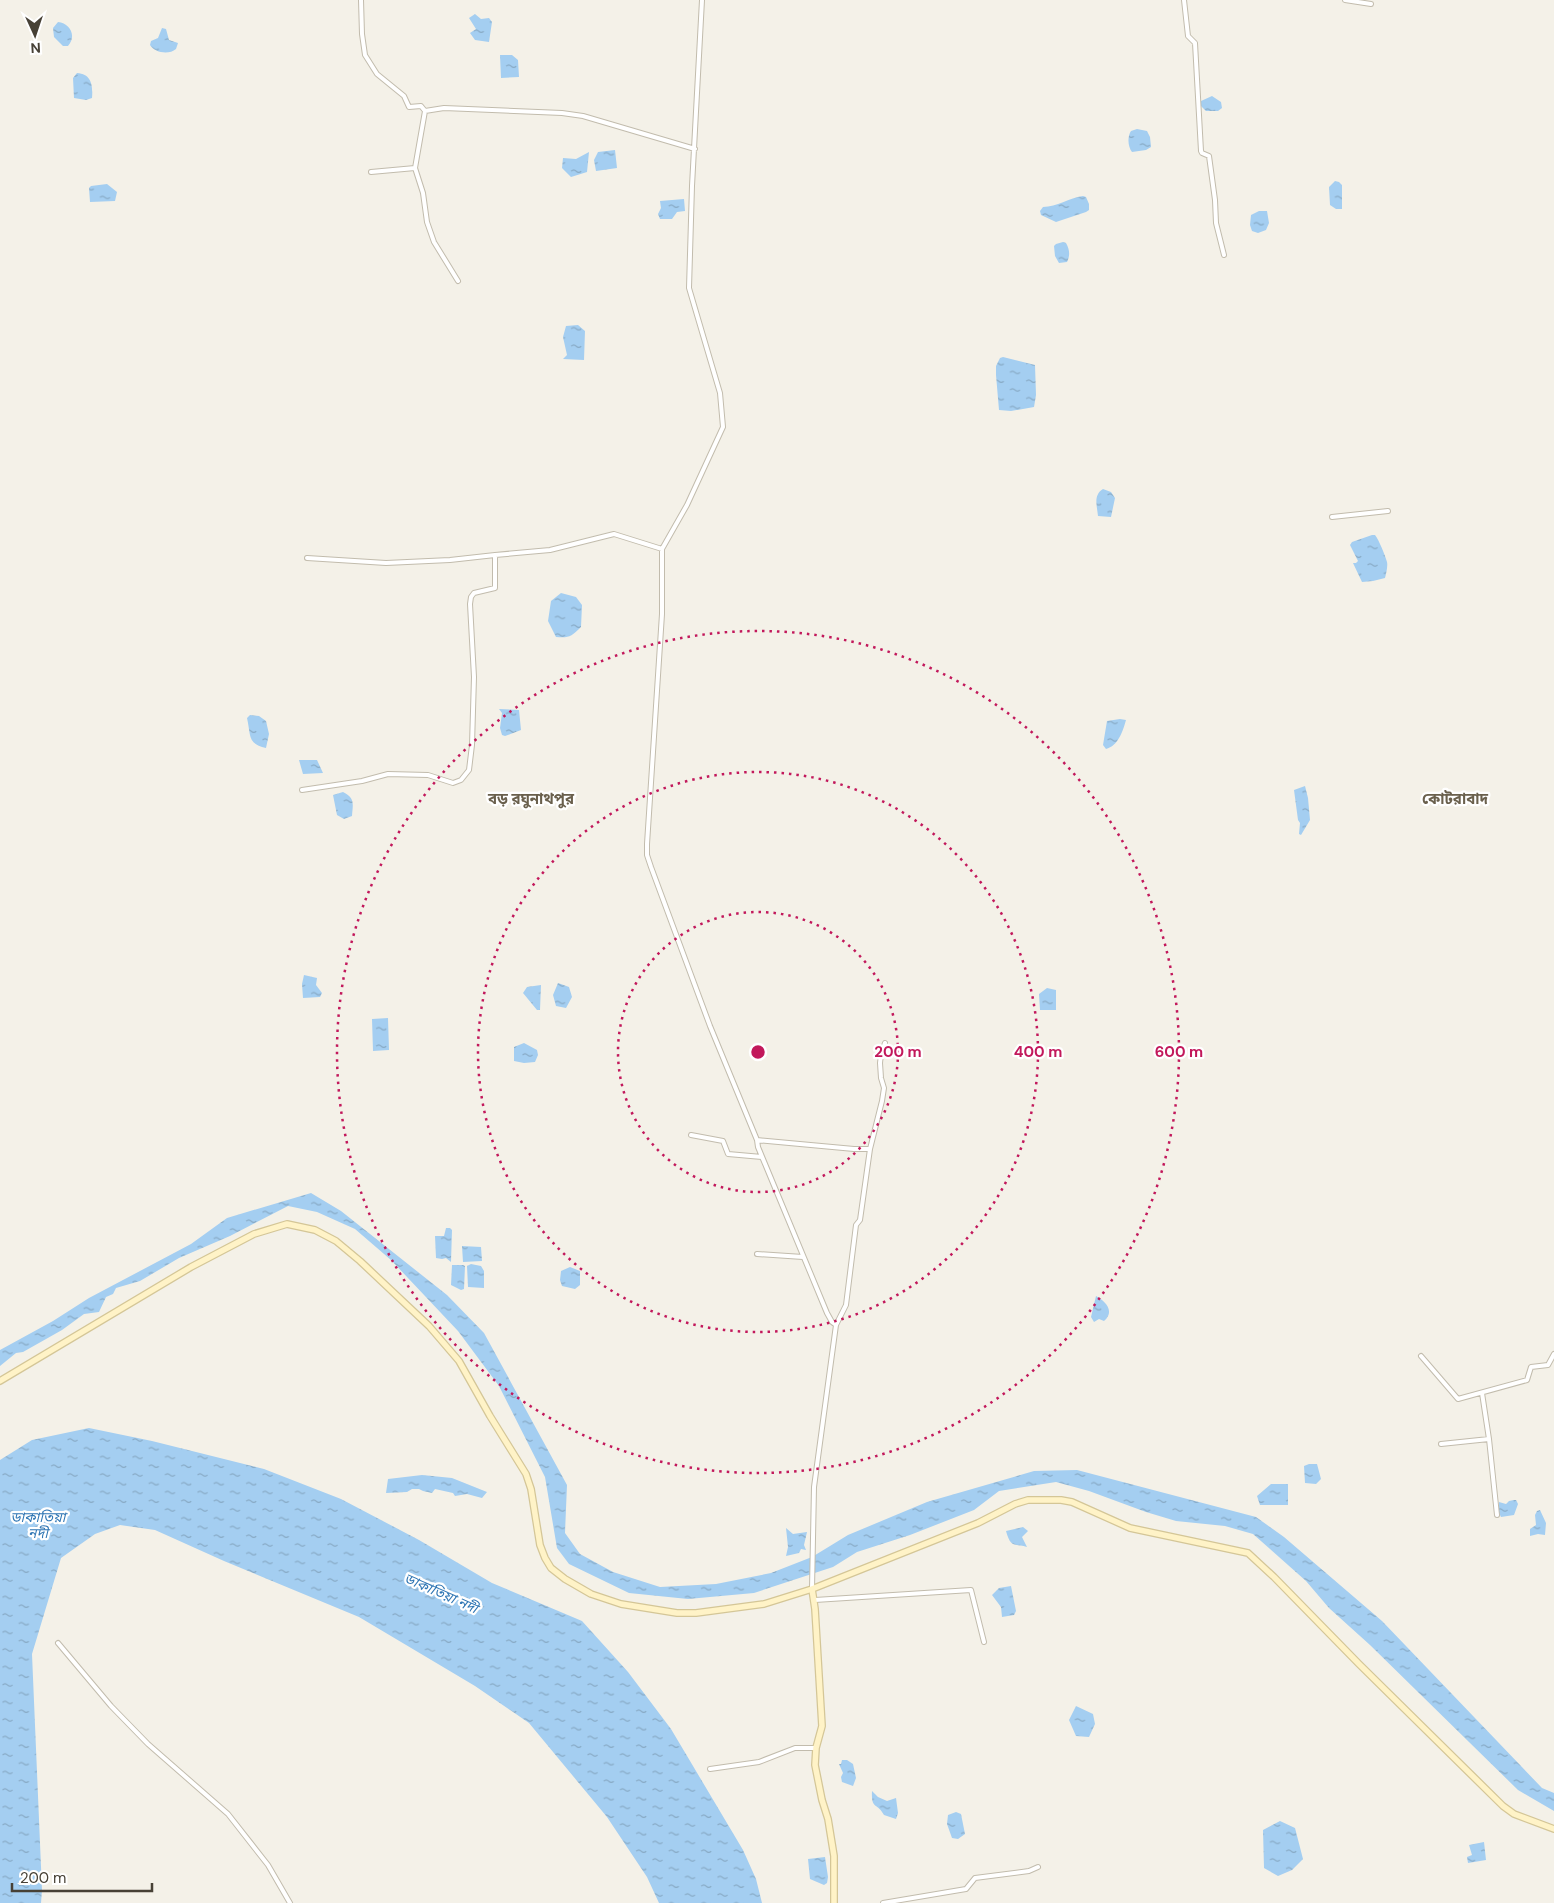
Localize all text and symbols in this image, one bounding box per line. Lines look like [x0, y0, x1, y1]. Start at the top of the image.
north arrow [10, 10, 60, 60]
text: N [30, 39, 41, 57]
district label: বড় রঘুনাথপুর [487, 789, 575, 809]
district label: কোটরাবাদ [1422, 789, 1488, 809]
text: 200 m [874, 1042, 922, 1062]
text: 400 m [1014, 1042, 1062, 1062]
text: 600 m [1155, 1042, 1203, 1062]
centre of rings [749, 1043, 767, 1061]
water label: ডাকাতিয়া নদী [11, 1508, 69, 1542]
water label: ডাকাতিয়া নদী [401, 1569, 484, 1619]
scale bar [12, 1860, 152, 1892]
text: 200 m [20, 1868, 66, 1888]

